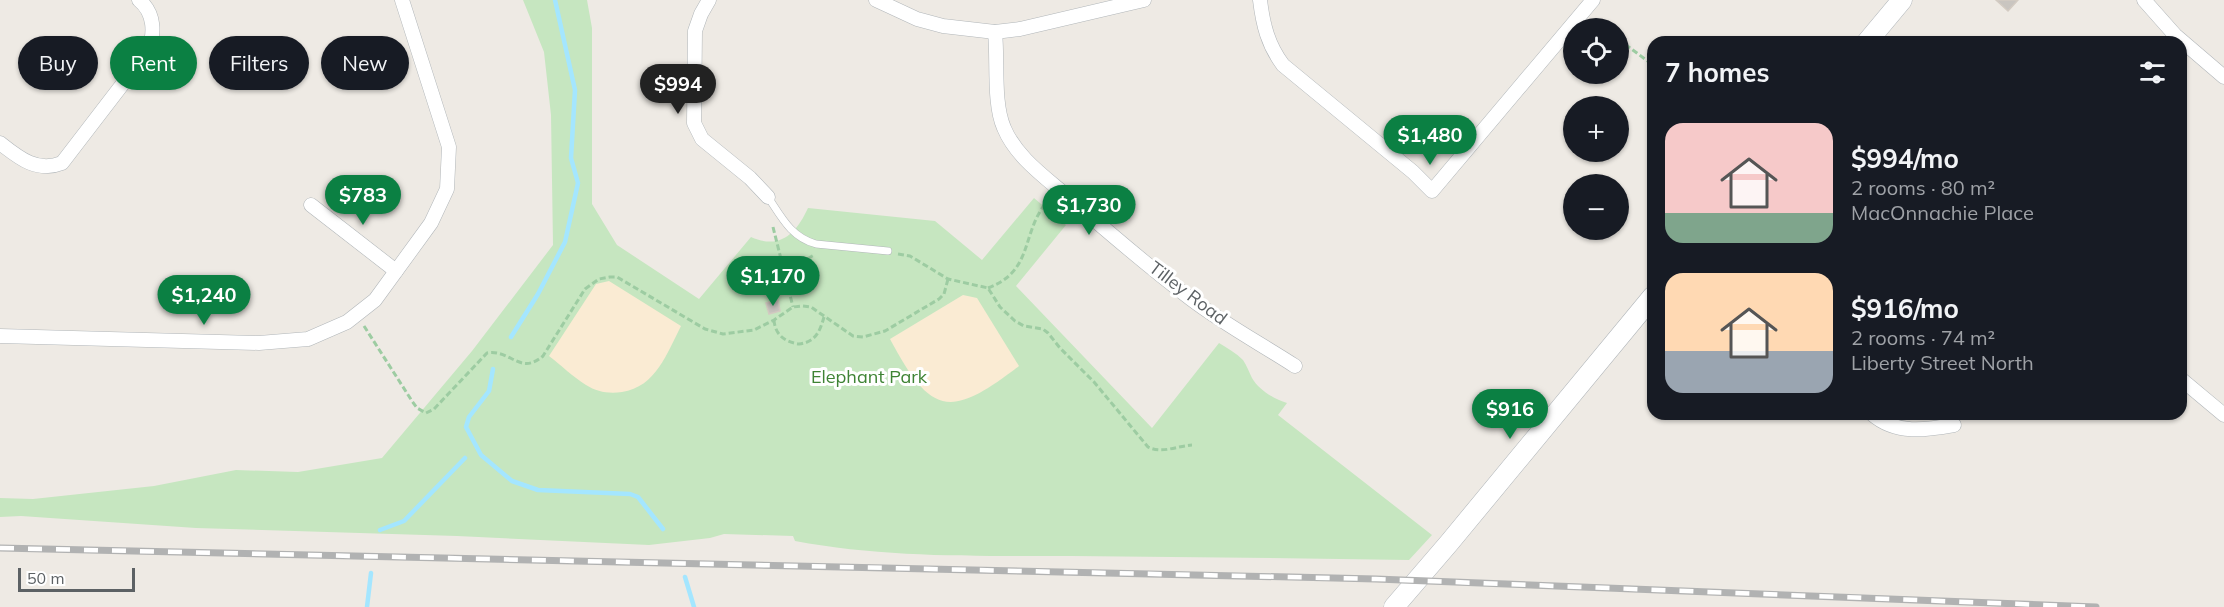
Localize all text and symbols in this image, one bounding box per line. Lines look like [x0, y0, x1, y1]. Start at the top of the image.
map controls [1563, 18, 1629, 240]
button: locate [1563, 18, 1629, 84]
chip: Buy [18, 36, 98, 90]
chip: Rent [110, 36, 197, 90]
chip: Filters [209, 36, 309, 90]
chip: New [321, 36, 409, 90]
text: 7 homes [1665, 56, 1769, 89]
icon: filters [2136, 56, 2169, 89]
pin: $994 [642, 64, 714, 115]
text: $994 [654, 71, 702, 96]
button: + [1563, 96, 1629, 162]
pin: $1,480 [1381, 115, 1479, 166]
text: $1,480 [1398, 122, 1462, 147]
text: $994/mo [1851, 142, 1959, 175]
icon: home [1713, 147, 1785, 219]
button: − [1563, 174, 1629, 240]
pin: $783 [327, 175, 399, 226]
text: 2 rooms · 80 m² [1851, 175, 1995, 200]
text: $783 [339, 182, 387, 207]
pin: $1,730 [1040, 185, 1138, 236]
text: $1,730 [1057, 192, 1121, 217]
text: MacOnnachie Place [1851, 200, 2034, 225]
pin: $1,170 [724, 256, 822, 307]
street label: Tilley Road [1145, 256, 1232, 329]
text: $1,170 [741, 263, 805, 288]
pin: $1,240 [155, 275, 253, 326]
text: $1,240 [172, 282, 236, 307]
text: $916/mo [1851, 292, 1959, 325]
icon: home [1713, 297, 1785, 369]
text: 2 rooms · 74 m² [1851, 325, 1995, 350]
text: Liberty Street North [1851, 350, 2034, 375]
park label: Elephant Park [811, 365, 928, 388]
pin: $916 [1474, 389, 1546, 440]
text: $916 [1486, 396, 1534, 421]
scale bar [18, 565, 135, 592]
text: 50 m [27, 568, 64, 588]

